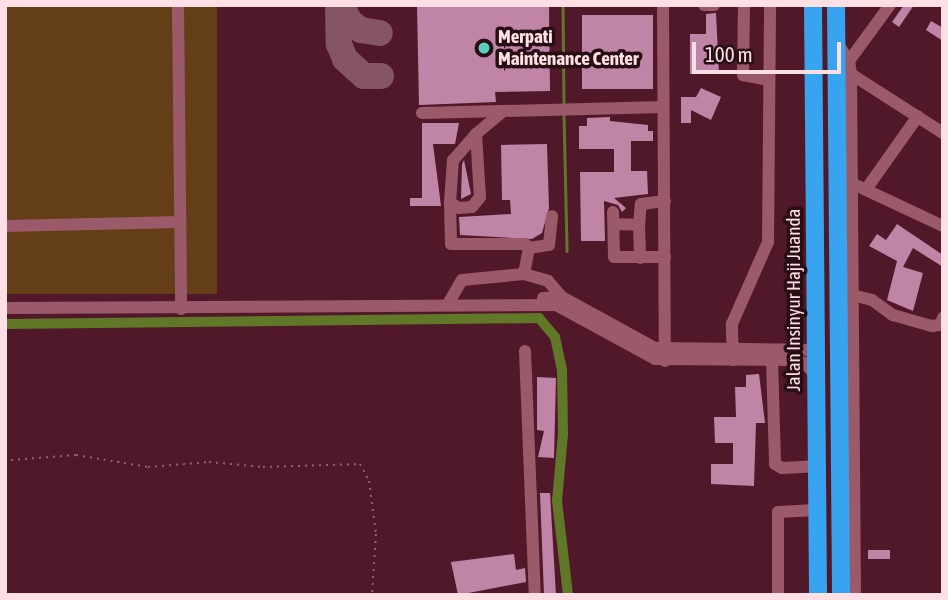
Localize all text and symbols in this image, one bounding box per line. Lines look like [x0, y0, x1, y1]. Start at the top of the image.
place label: Merpati Maintenance Center [498, 26, 638, 70]
scale bar [696, 28, 845, 72]
marker: Merpati Maintenance Center [476, 40, 492, 56]
text: 100 m [705, 42, 753, 66]
street label: Jalan Insinyur Haji Juanda [783, 209, 805, 391]

